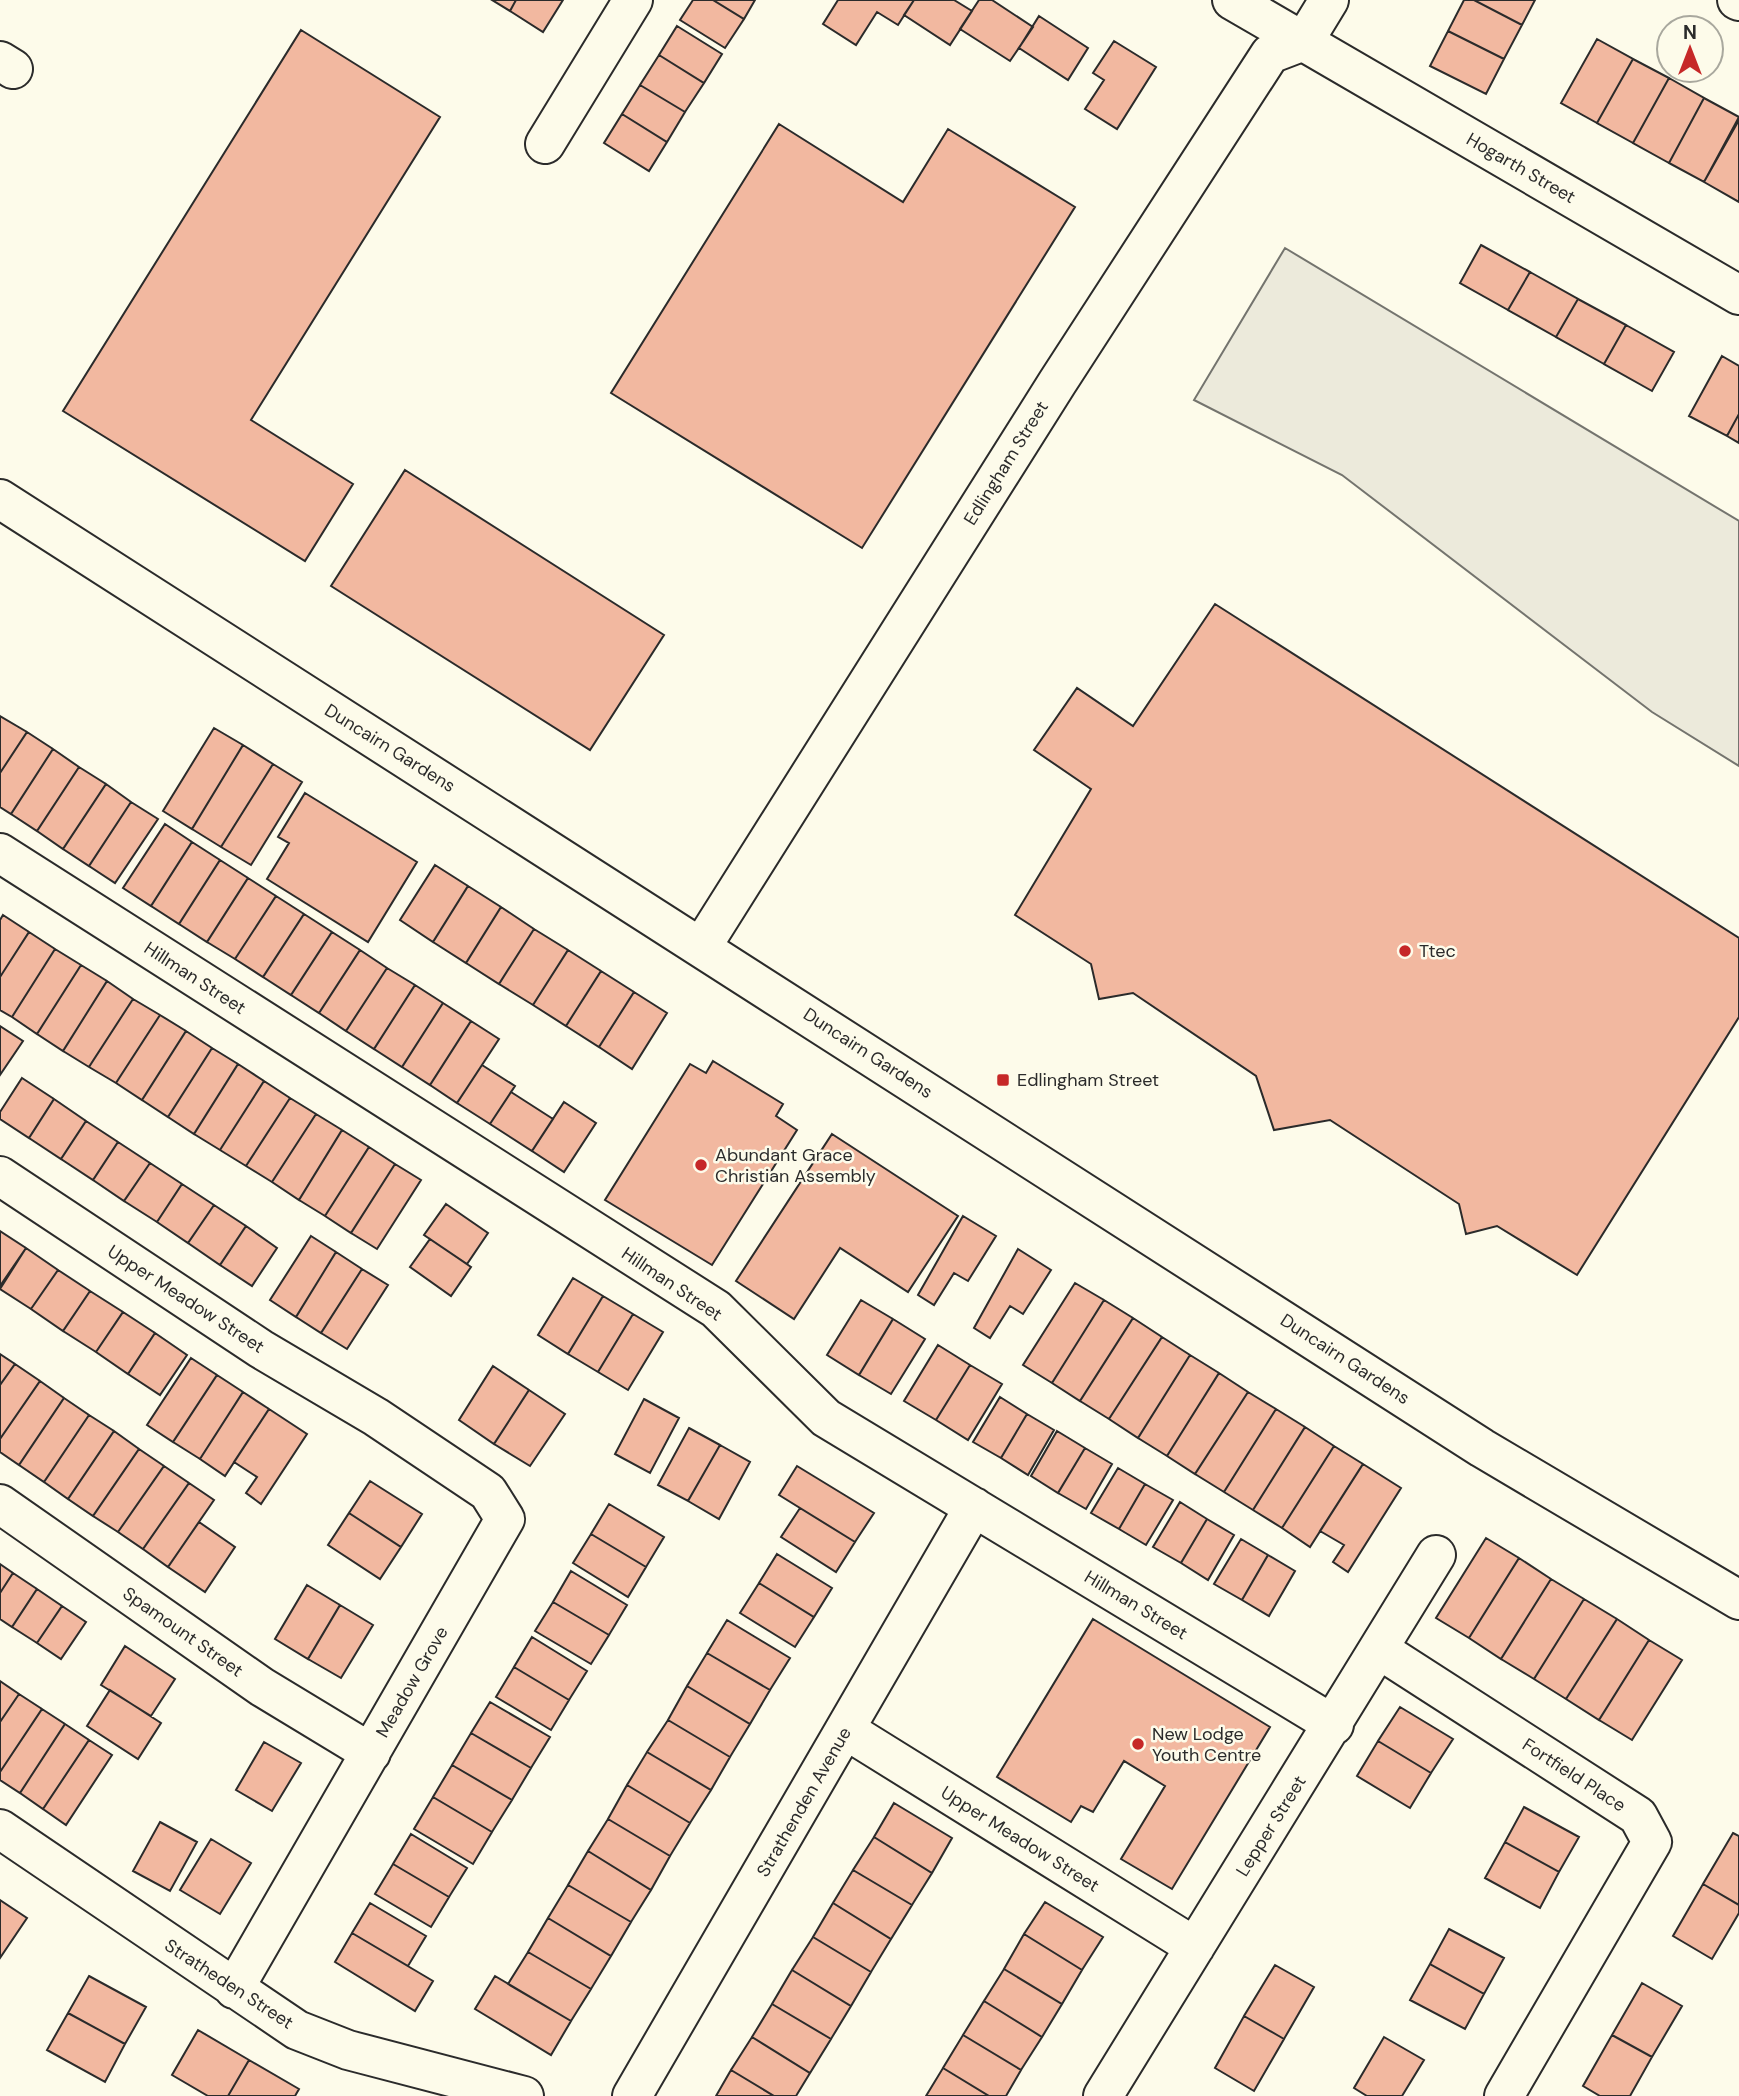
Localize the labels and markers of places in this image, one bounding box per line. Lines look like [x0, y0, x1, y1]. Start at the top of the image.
place label: Ttec [1419, 939, 1456, 963]
marker: Ttec [1397, 943, 1413, 959]
place label: Edlingham Street [1017, 1068, 1159, 1092]
marker: Edlingham Street [995, 1072, 1011, 1088]
place label: Abundant Grace Christian Assembly [715, 1143, 876, 1188]
marker: Abundant Grace Christian Assembly [693, 1157, 709, 1173]
place label: New Lodge Youth Centre [1152, 1722, 1261, 1767]
marker: New Lodge Youth Centre [1130, 1736, 1146, 1752]

